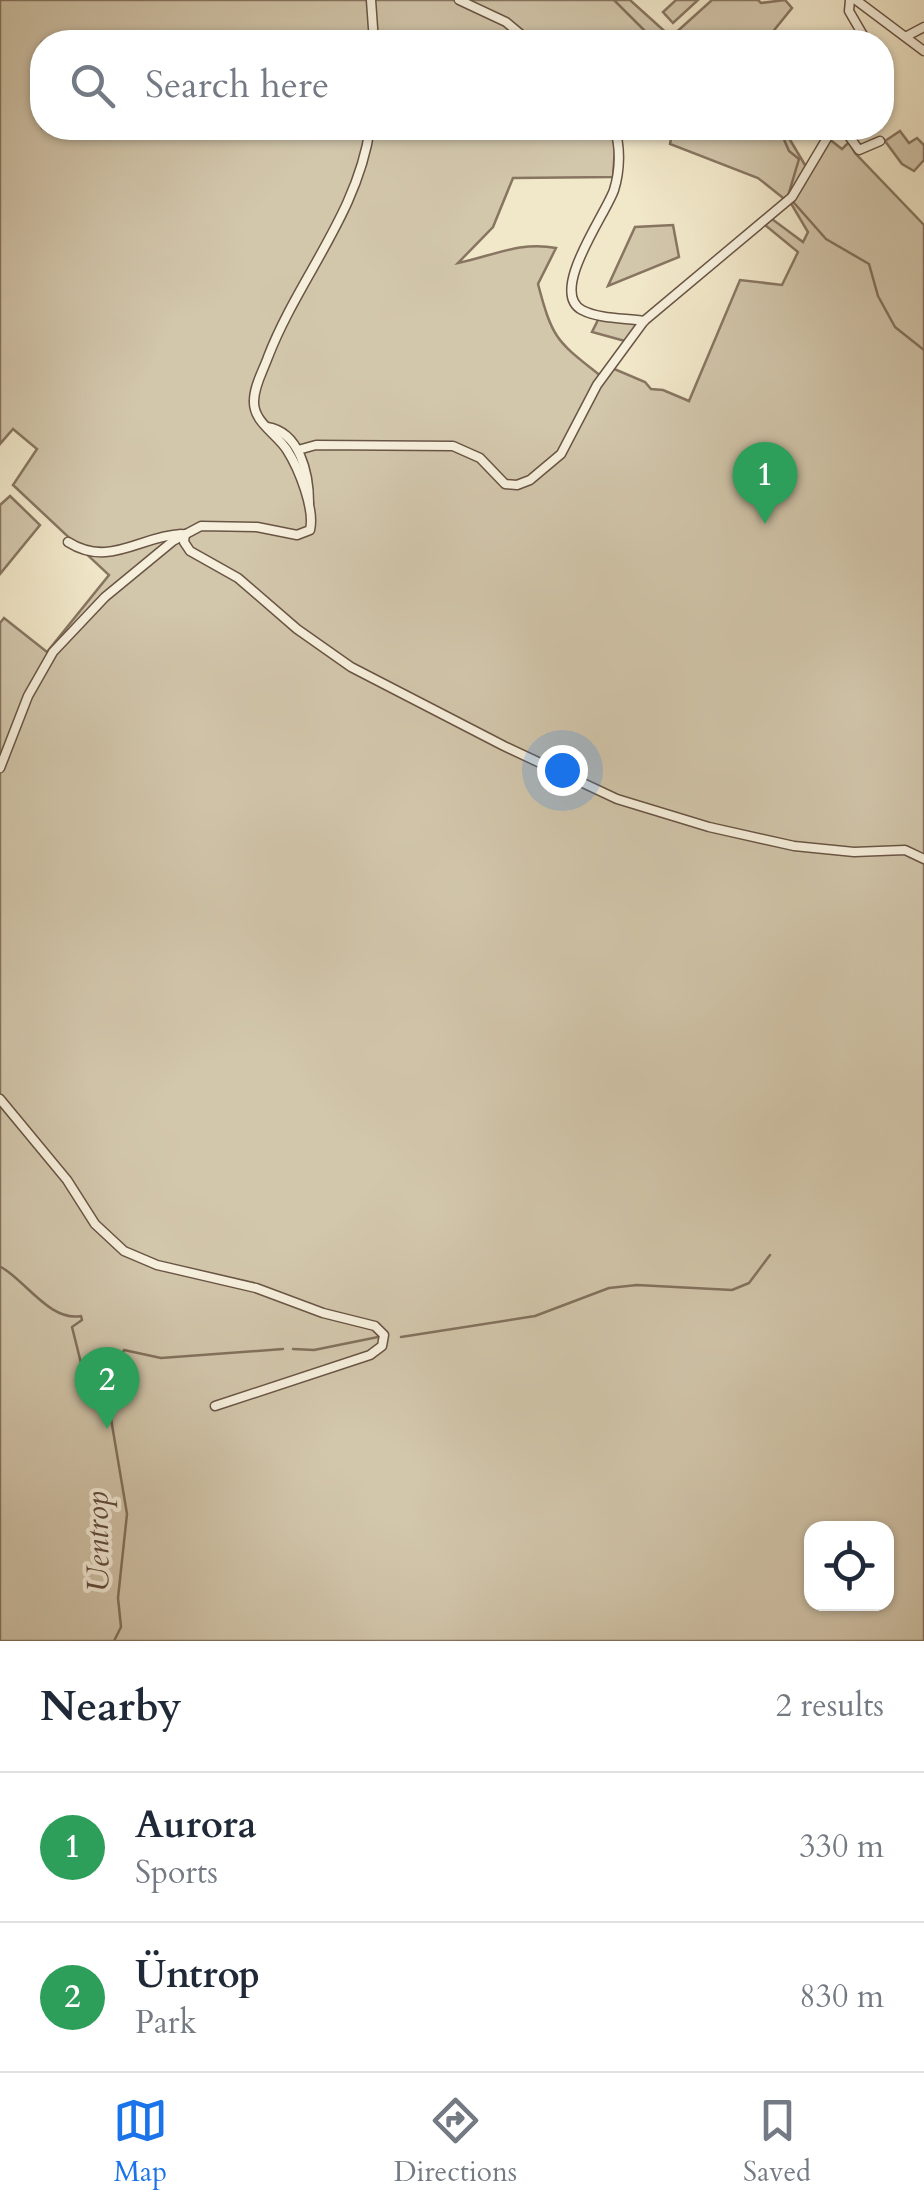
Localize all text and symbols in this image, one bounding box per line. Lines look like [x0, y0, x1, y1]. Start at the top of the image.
search box [30, 30, 894, 140]
icon: search [65, 58, 120, 113]
text: Search here [145, 59, 329, 111]
pin: 1 [732, 442, 798, 524]
your location [537, 745, 588, 796]
pin: 2 [74, 1346, 140, 1429]
water label: Uentrop [75, 1491, 121, 1593]
map controls [804, 1521, 894, 1611]
button: locate [804, 1521, 894, 1611]
text: Nearby [40, 1678, 182, 1735]
text: 2 results [776, 1684, 884, 1728]
text: Aurora [135, 1799, 257, 1851]
text: 1 [64, 1825, 81, 1869]
text: 330 m [799, 1825, 884, 1869]
text: Sports [135, 1851, 218, 1895]
text: Üntrop [135, 1949, 260, 2001]
text: 2 [64, 1975, 81, 2019]
text: 830 m [799, 1975, 884, 2019]
text: Park [135, 2001, 197, 2045]
tab: Map [113, 2093, 168, 2191]
tab: Directions [394, 2093, 517, 2191]
tab: Saved [743, 2093, 811, 2191]

